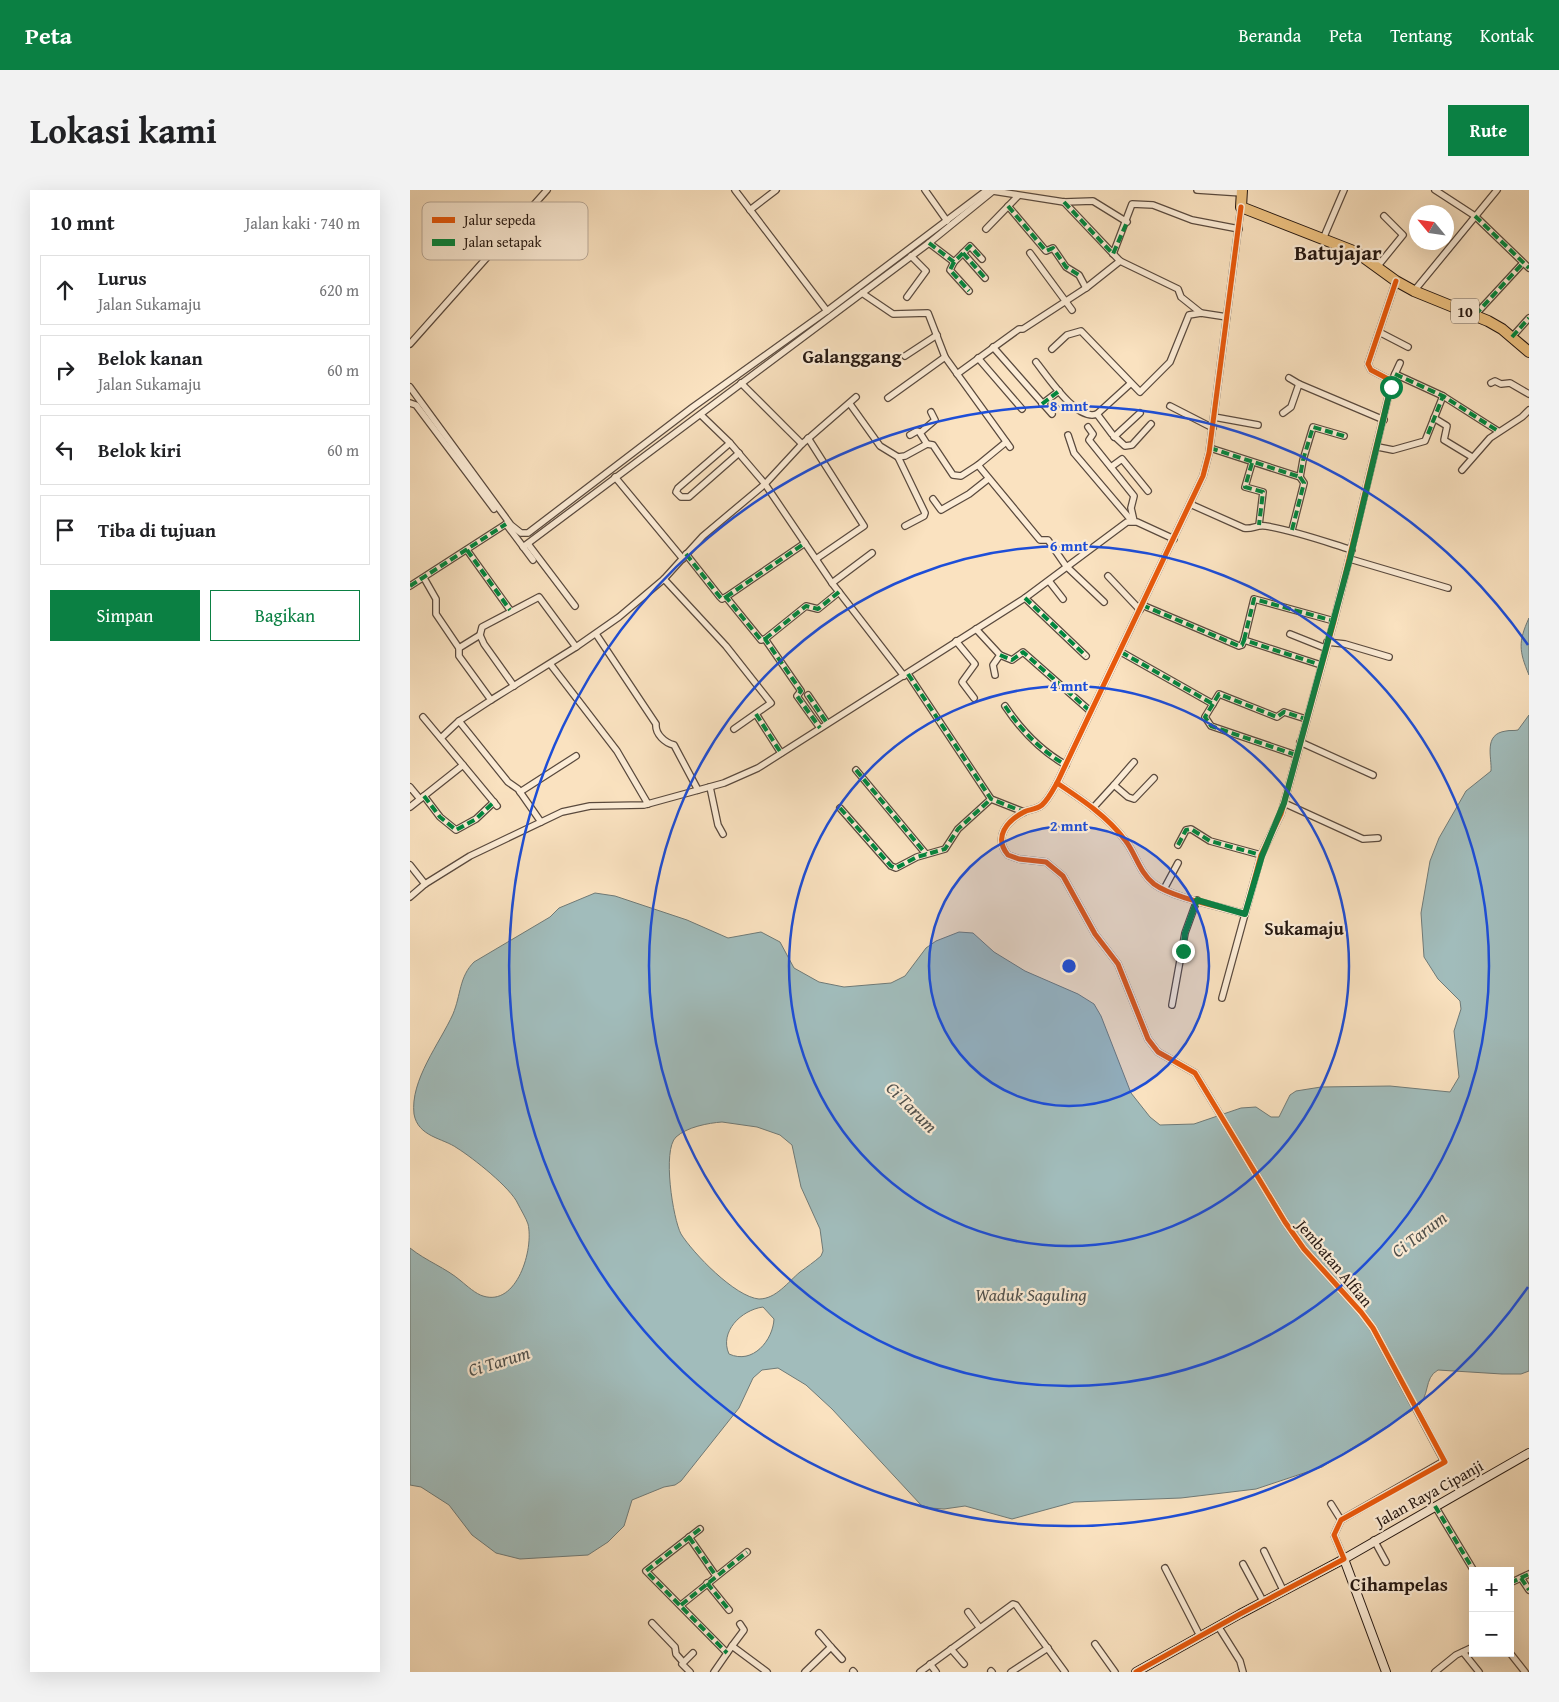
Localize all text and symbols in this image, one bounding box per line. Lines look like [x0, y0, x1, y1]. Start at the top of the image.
text: Peta [25, 18, 72, 53]
text: Beranda [1239, 22, 1301, 49]
text: Peta [1329, 22, 1362, 49]
text: Tentang [1390, 22, 1452, 49]
text: Kontak [1480, 22, 1534, 49]
text: Lokasi kami [30, 105, 217, 156]
button: Rute [1448, 105, 1529, 156]
legend [422, 202, 588, 260]
north arrow [1409, 205, 1454, 250]
text: 10 mnt [50, 207, 115, 238]
text: Jalur sepeda [462, 210, 536, 230]
text: Jalan kaki · 740 m [245, 211, 360, 235]
text: Jalan setapak [462, 232, 542, 252]
district label: Batujajar [1294, 237, 1382, 268]
text: Lurus [98, 264, 147, 292]
icon: ahead [51, 276, 79, 304]
text: 620 m [319, 278, 359, 302]
text: Jalan Sukamaju [98, 292, 201, 316]
road number: 10 [1451, 298, 1479, 324]
district label: Galanggang [802, 342, 903, 370]
text: Belok kanan [98, 344, 203, 372]
icon: right [51, 356, 79, 384]
text: 60 m [327, 358, 359, 382]
text: Jalan Sukamaju [98, 372, 201, 396]
route start [1380, 376, 1403, 399]
text: 8 mnt [1050, 395, 1089, 416]
icon: left [51, 436, 79, 464]
text: Belok kiri [98, 436, 181, 464]
text: 60 m [327, 438, 359, 462]
icon: arrive [51, 516, 79, 544]
text: Tiba di tujuan [98, 516, 216, 544]
text: 6 mnt [1050, 535, 1089, 556]
button: Simpan [50, 590, 200, 641]
button: Bagikan [210, 590, 360, 641]
text: 4 mnt [1050, 675, 1089, 696]
text: 2 mnt [1050, 815, 1089, 836]
district label: Sukamaju [1264, 915, 1344, 942]
route end [1172, 940, 1195, 963]
centre of rings [1060, 957, 1078, 975]
water label: Ci Tarum [880, 1075, 944, 1139]
water label: Ci Tarum [1386, 1204, 1452, 1264]
street label: Jembatan Alfian [1290, 1213, 1379, 1312]
water label: Waduk Saguling [975, 1281, 1087, 1308]
water label: Ci Tarum [465, 1339, 533, 1383]
street label: Jalan Raya Cipanji [1369, 1453, 1488, 1534]
map controls [1469, 1567, 1514, 1657]
button: + [1469, 1567, 1514, 1612]
district label: Cihampelas [1350, 1570, 1448, 1598]
button: − [1469, 1612, 1514, 1657]

